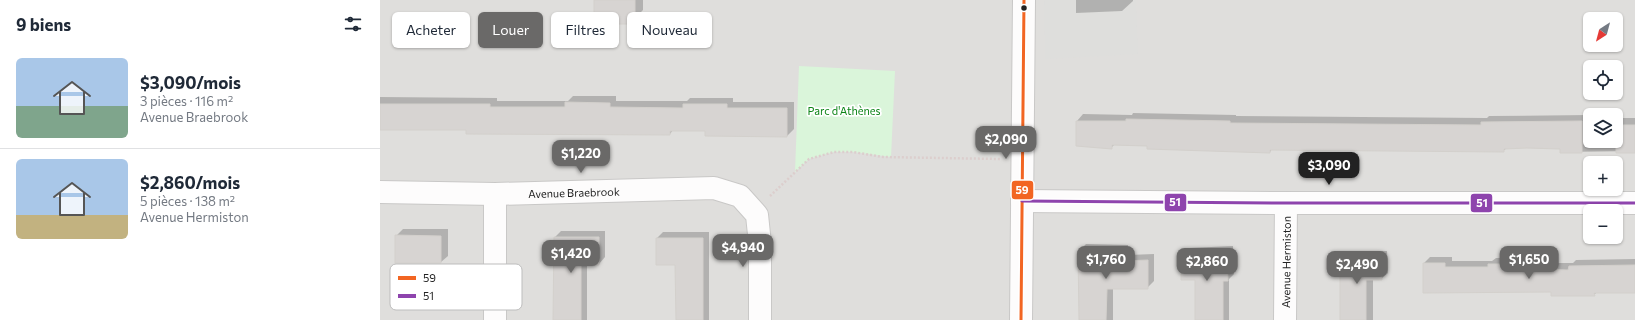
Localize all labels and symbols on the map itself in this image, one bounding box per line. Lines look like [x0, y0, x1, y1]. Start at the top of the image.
unlabelled marker [1019, 3, 1029, 13]
north arrow [1583, 12, 1623, 52]
park label: Parc d'Athènes [807, 104, 881, 117]
pin: $2,090 [973, 126, 1039, 160]
pin: $1,220 [548, 140, 614, 174]
pin: $3,090 [1296, 152, 1362, 186]
line badge: 59 [1011, 180, 1034, 200]
text: 59 [1015, 183, 1029, 196]
street label: Avenue Braebrook [528, 184, 620, 200]
line badge: 51 [1164, 193, 1187, 212]
line badge: 51 [1470, 193, 1493, 213]
text: 51 [1169, 195, 1181, 208]
text: 51 [1476, 196, 1488, 209]
street label: Avenue Hermiston [1279, 216, 1292, 308]
pin: $4,940 [710, 234, 776, 268]
pin: $1,420 [538, 240, 604, 274]
pin: $1,760 [1073, 246, 1139, 280]
pin: $1,650 [1496, 246, 1562, 280]
pin: $2,860 [1174, 248, 1240, 282]
pin: $2,490 [1324, 251, 1390, 285]
legend [390, 264, 522, 310]
text: 59 [423, 271, 436, 284]
text: 51 [423, 289, 434, 302]

